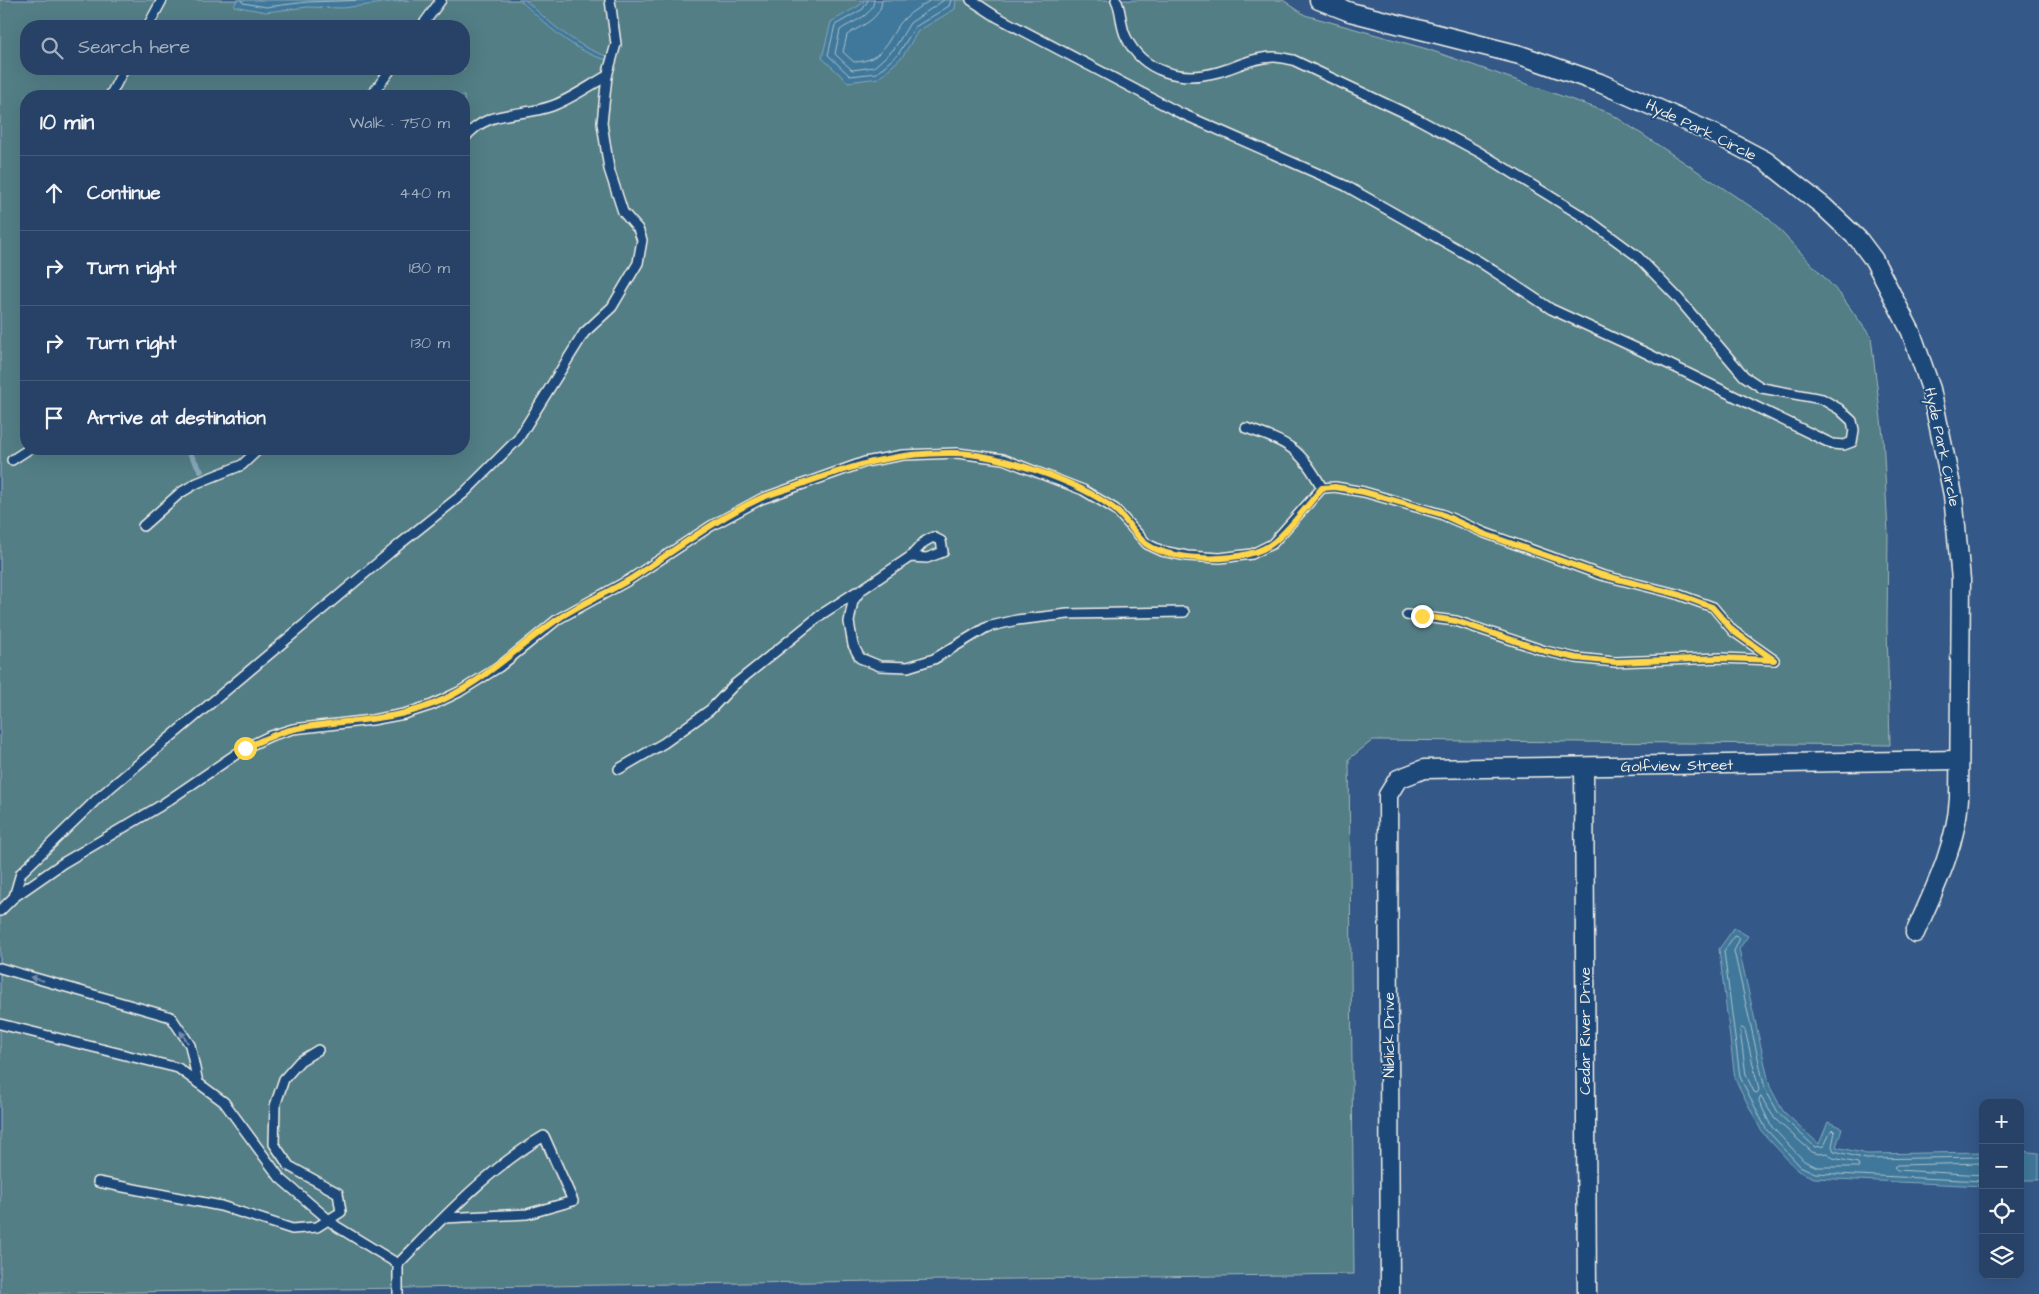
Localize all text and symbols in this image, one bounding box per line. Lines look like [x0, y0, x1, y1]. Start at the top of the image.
search box [20, 20, 470, 75]
icon: search [38, 34, 66, 62]
text: Search here [78, 34, 190, 61]
street label: Hyde Park Circle [1642, 94, 1760, 167]
text: 10 min [40, 108, 94, 137]
text: Walk · 750 m [349, 112, 450, 134]
icon: ahead [40, 179, 68, 207]
text: Continue [87, 180, 161, 207]
text: 440 m [399, 182, 450, 204]
icon: right [40, 254, 68, 282]
text: Turn right [87, 255, 176, 282]
text: 180 m [409, 257, 450, 279]
icon: right [40, 329, 68, 357]
text: Turn right [87, 330, 176, 357]
text: 130 m [411, 332, 450, 354]
street label: Hyde Park Circle [1918, 386, 1965, 509]
icon: arrive [40, 404, 68, 432]
text: Arrive at destination [87, 405, 266, 432]
route end [1411, 605, 1434, 628]
route start [234, 737, 257, 760]
street label: Golfview Street [1620, 755, 1734, 777]
street label: Cedar River Drive [1575, 967, 1596, 1095]
one-way arrow [30, 974, 45, 982]
street label: Niblick Drive [1379, 992, 1400, 1078]
one-way arrow [179, 1030, 189, 1043]
map controls [1979, 1099, 2024, 1279]
button: + [1979, 1099, 2024, 1144]
button: − [1979, 1144, 2024, 1189]
button: locate [1979, 1189, 2024, 1234]
button: layers [1979, 1234, 2024, 1279]

